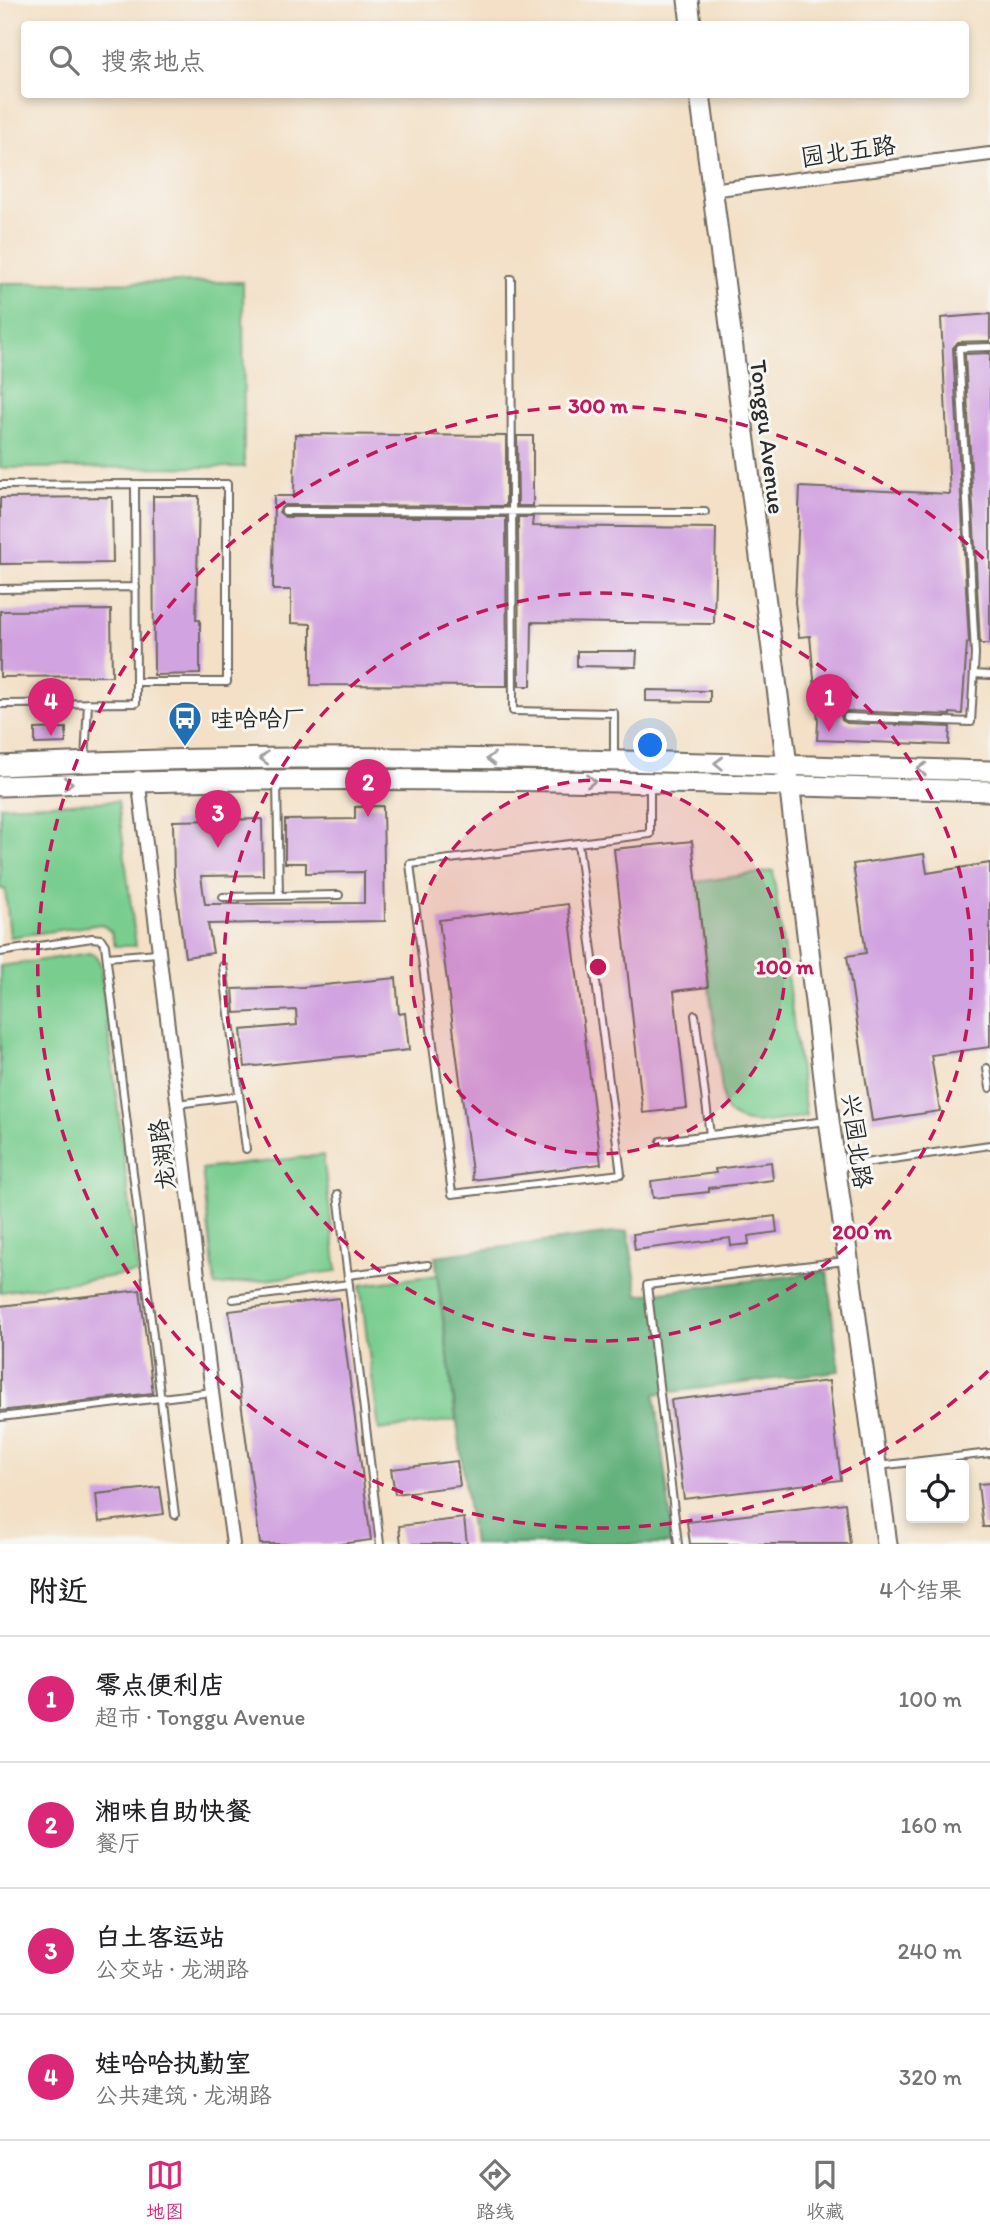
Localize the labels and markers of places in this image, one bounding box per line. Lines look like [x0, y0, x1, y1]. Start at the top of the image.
pin: 1 [806, 674, 852, 732]
pin: 4 [28, 678, 74, 736]
bus stop icon: 哇哈哈厂 [166, 699, 204, 748]
place label: 哇哈哈厂 [210, 704, 306, 733]
pin: 2 [345, 759, 391, 817]
pin: 3 [195, 790, 241, 848]
centre of rings [586, 955, 610, 979]

